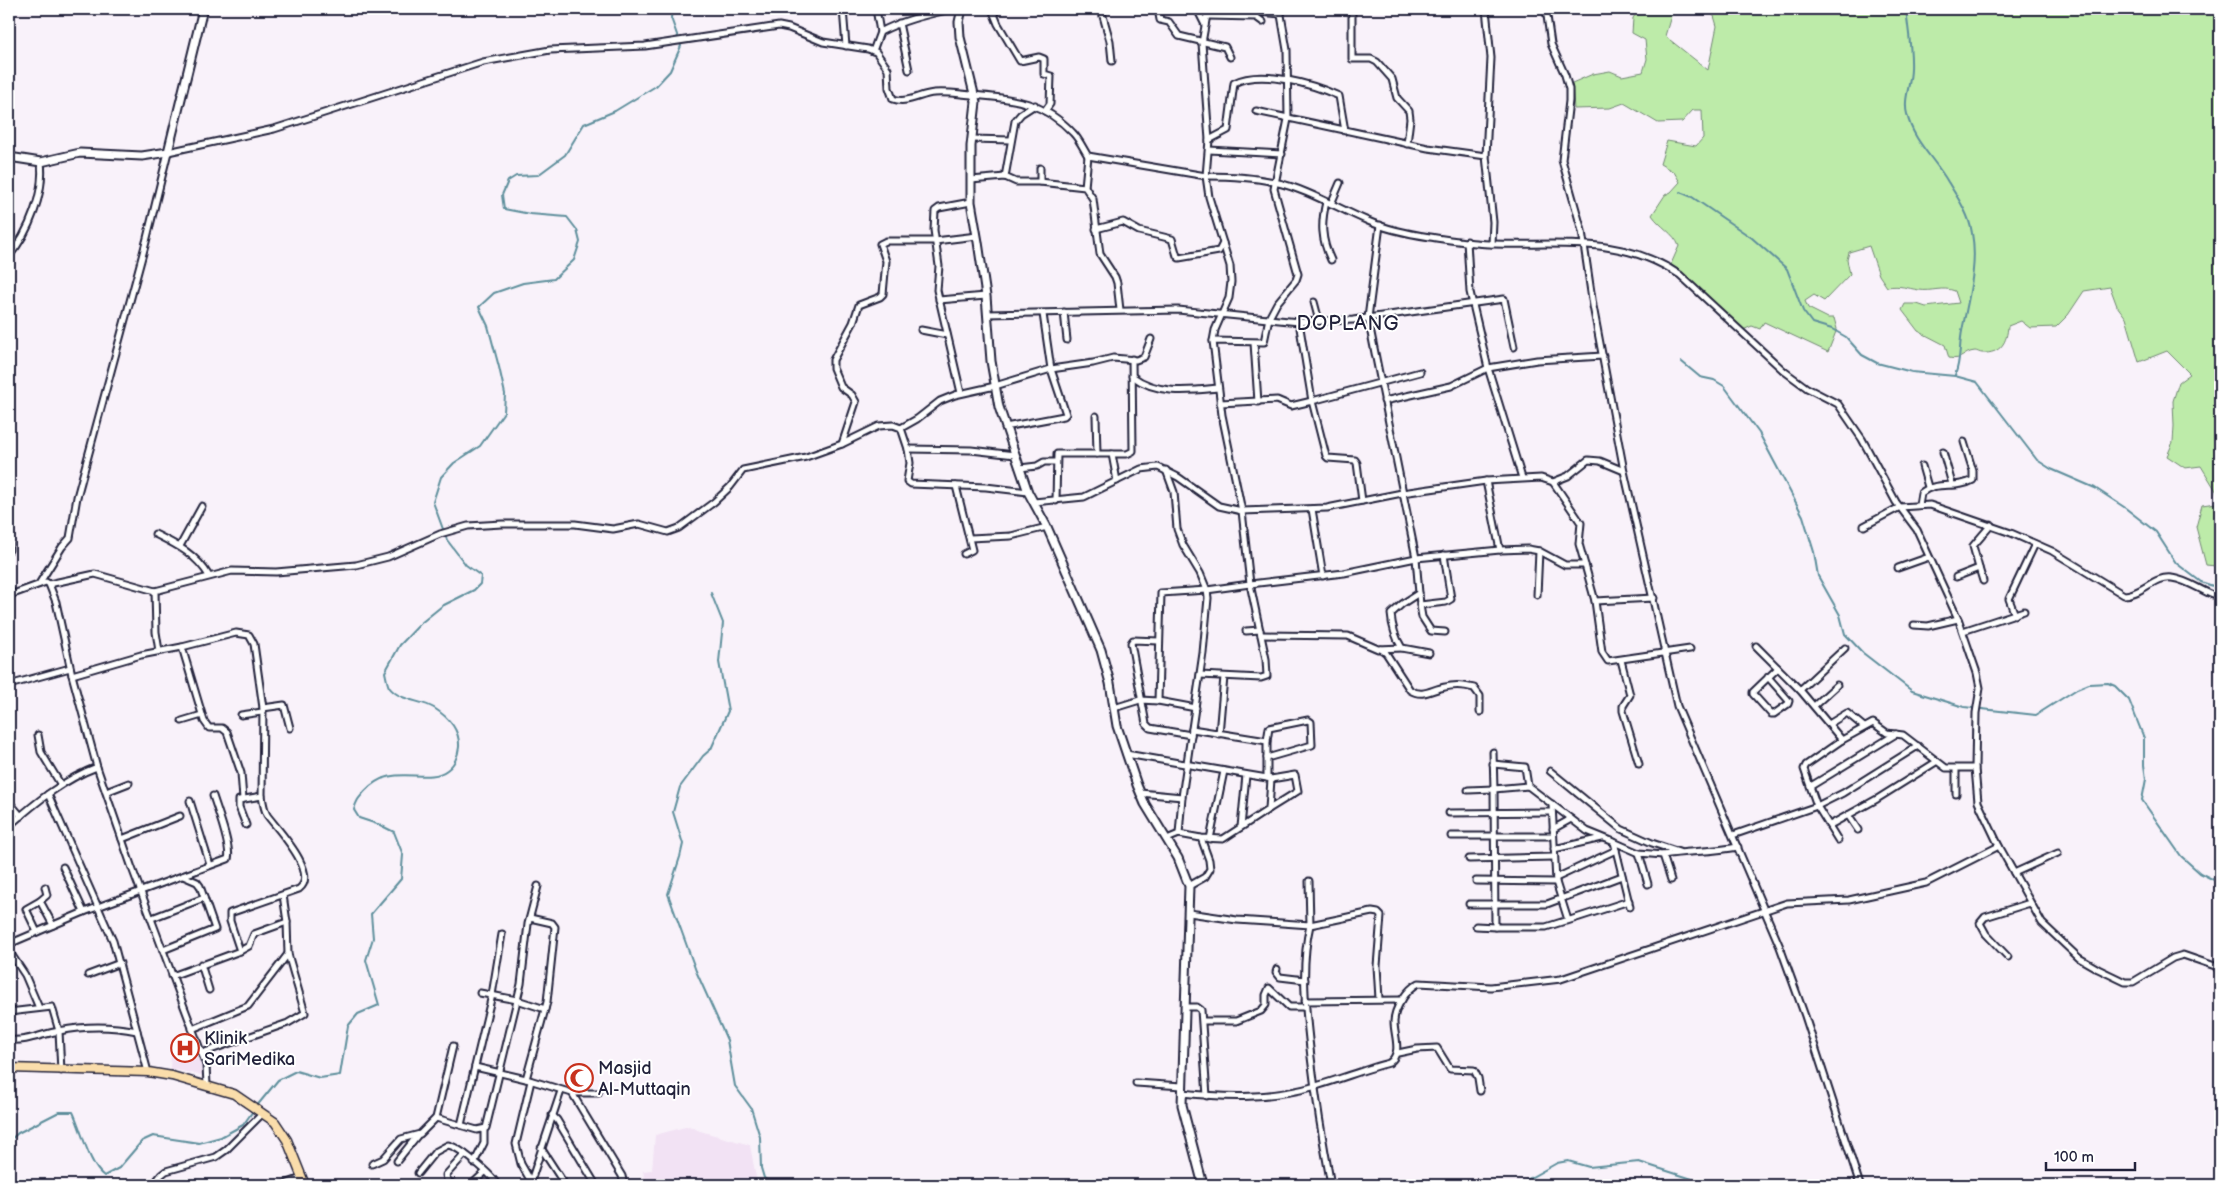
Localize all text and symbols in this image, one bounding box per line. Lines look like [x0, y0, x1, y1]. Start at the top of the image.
district label: DOPLANG [1297, 312, 1399, 336]
place label: Klinik SariMedika [204, 1028, 295, 1070]
hospital icon: Klinik SariMedika [170, 1033, 200, 1063]
place label: Masjid Al-Muttaqin [598, 1058, 691, 1100]
mosque icon: Masjid Al-Muttaqin [564, 1063, 594, 1093]
scale bar [2046, 1139, 2135, 1171]
text: 100 m [2054, 1148, 2094, 1167]

